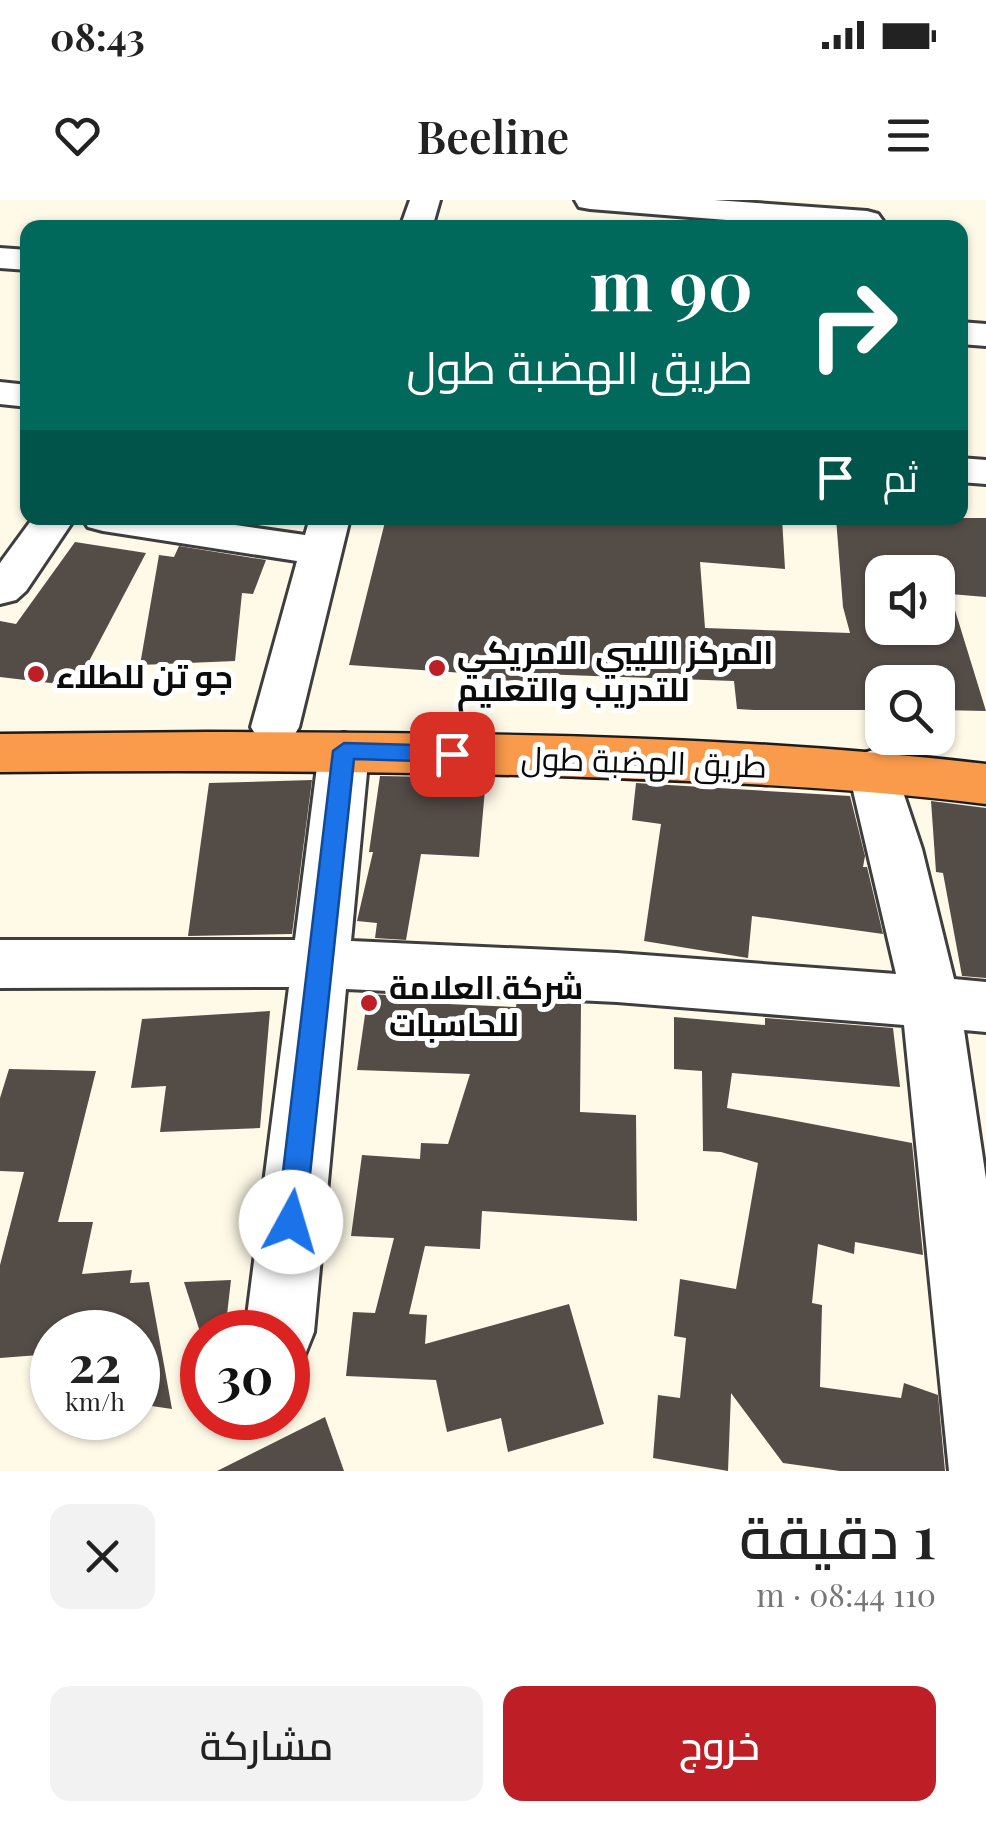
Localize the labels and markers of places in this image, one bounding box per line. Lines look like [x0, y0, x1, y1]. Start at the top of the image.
place label: المركز الليبي الامريكي للتدريب والتعليم [457, 629, 773, 712]
place label: جو تن للطلاء [56, 653, 233, 696]
marker: المركز الليبي الامريكي للتدريب والتعليم [426, 657, 448, 679]
marker: جو تن للطلاء [25, 663, 47, 685]
pin [410, 712, 495, 797]
place label: شركة العلامة للحاسبات [389, 964, 583, 1044]
marker: شركة العلامة للحاسبات [358, 992, 380, 1014]

